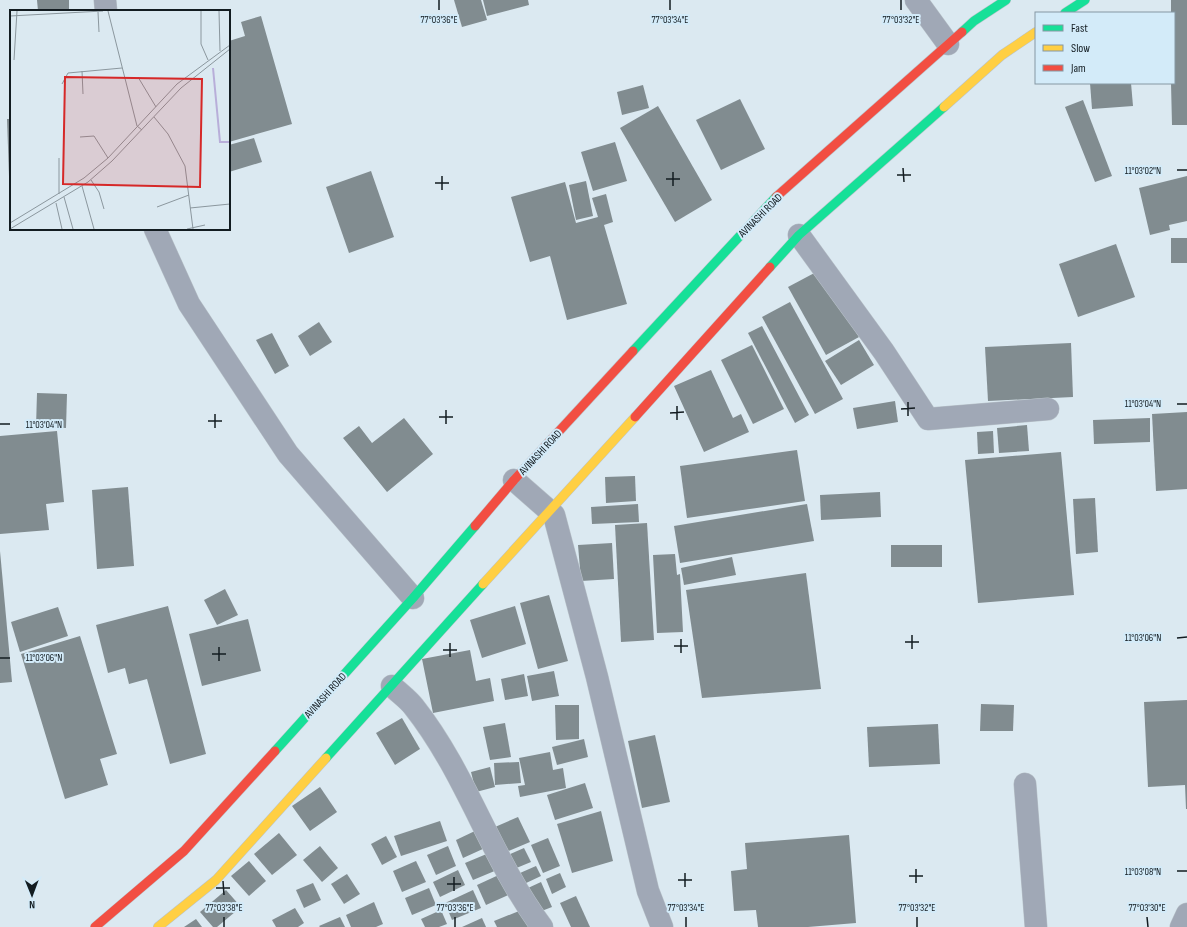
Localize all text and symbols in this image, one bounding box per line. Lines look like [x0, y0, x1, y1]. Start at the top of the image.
inset map [10, 10, 230, 230]
legend [1035, 12, 1175, 84]
text: 77°03'36"E [420, 14, 458, 26]
text: 77°03'34"E [652, 14, 688, 26]
text: 77°03'32"E [883, 14, 919, 26]
text: Fast [1071, 21, 1088, 36]
text: Slow [1071, 41, 1090, 56]
text: Jam [1070, 61, 1086, 76]
text: 11°03'02"N [1125, 165, 1161, 177]
street label: AVINASHI ROAD [735, 191, 785, 241]
text: 11°03'04"N [1125, 398, 1161, 410]
text: 11°03'04"N [26, 419, 62, 431]
street label: AVINASHI ROAD [516, 427, 564, 478]
text: 11°03'06"N [1125, 632, 1161, 644]
text: 11°03'06"N [26, 652, 62, 664]
street label: AVINASHI ROAD [301, 670, 349, 721]
text: 11°03'08"N [1125, 866, 1161, 878]
north arrow [12, 875, 52, 915]
text: N [29, 898, 35, 911]
text: 77°03'38"E [205, 902, 243, 914]
text: 77°03'36"E [436, 902, 474, 914]
text: 77°03'34"E [668, 902, 704, 914]
text: 77°03'32"E [899, 902, 935, 914]
text: 77°03'30"E [1128, 902, 1166, 914]

